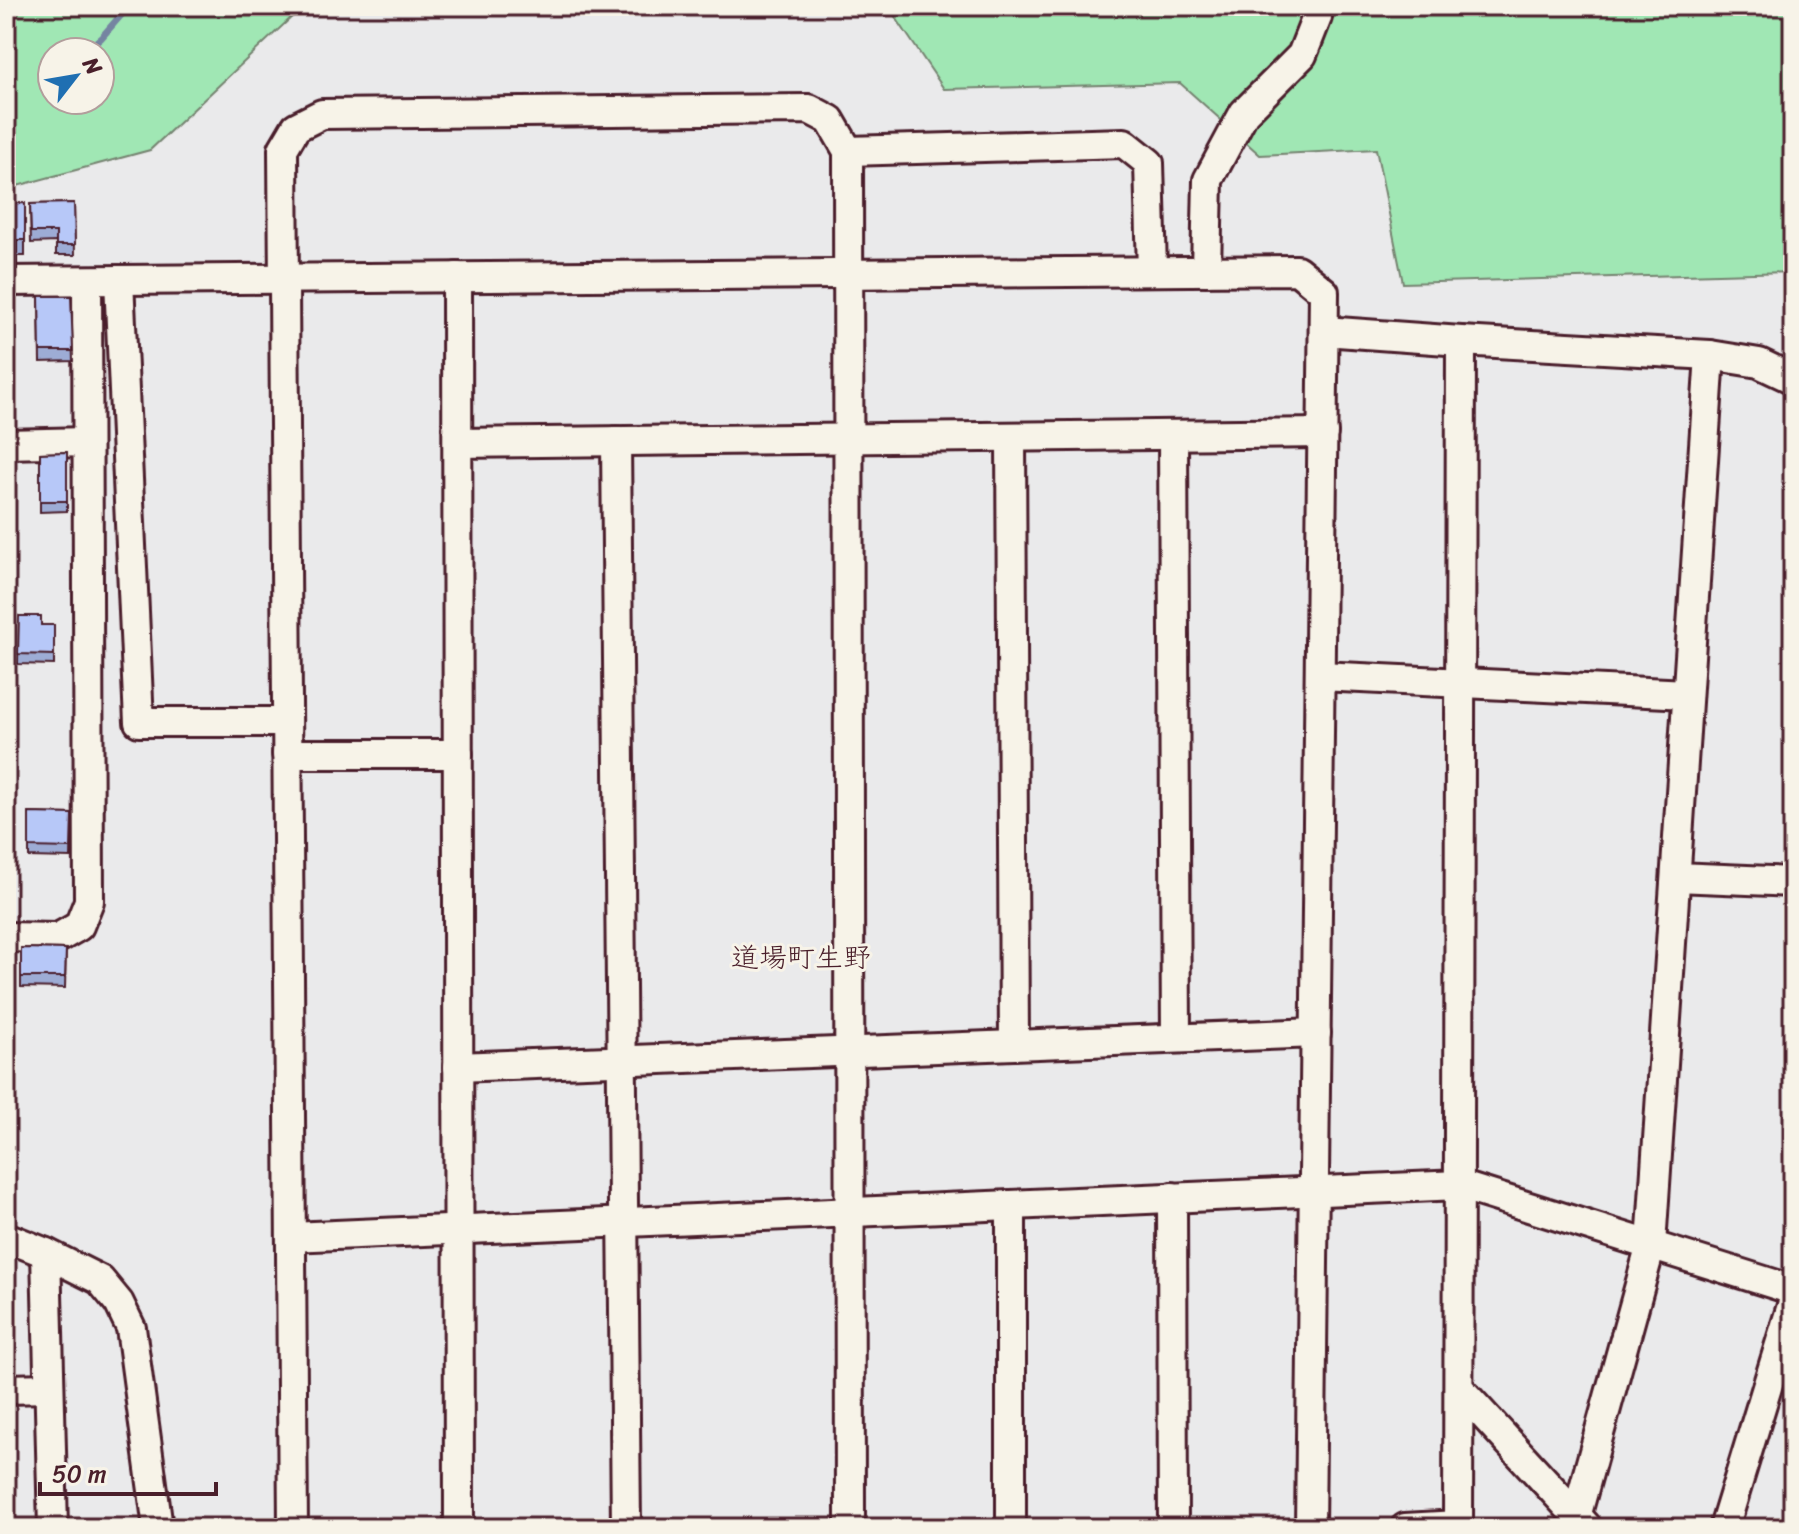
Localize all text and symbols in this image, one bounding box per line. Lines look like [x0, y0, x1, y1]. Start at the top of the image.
north arrow [36, 36, 116, 116]
text: N [72, 49, 114, 83]
district label: 道場町生野 [731, 933, 871, 982]
scale bar [40, 1446, 216, 1496]
text: 50 m [52, 1453, 107, 1495]

